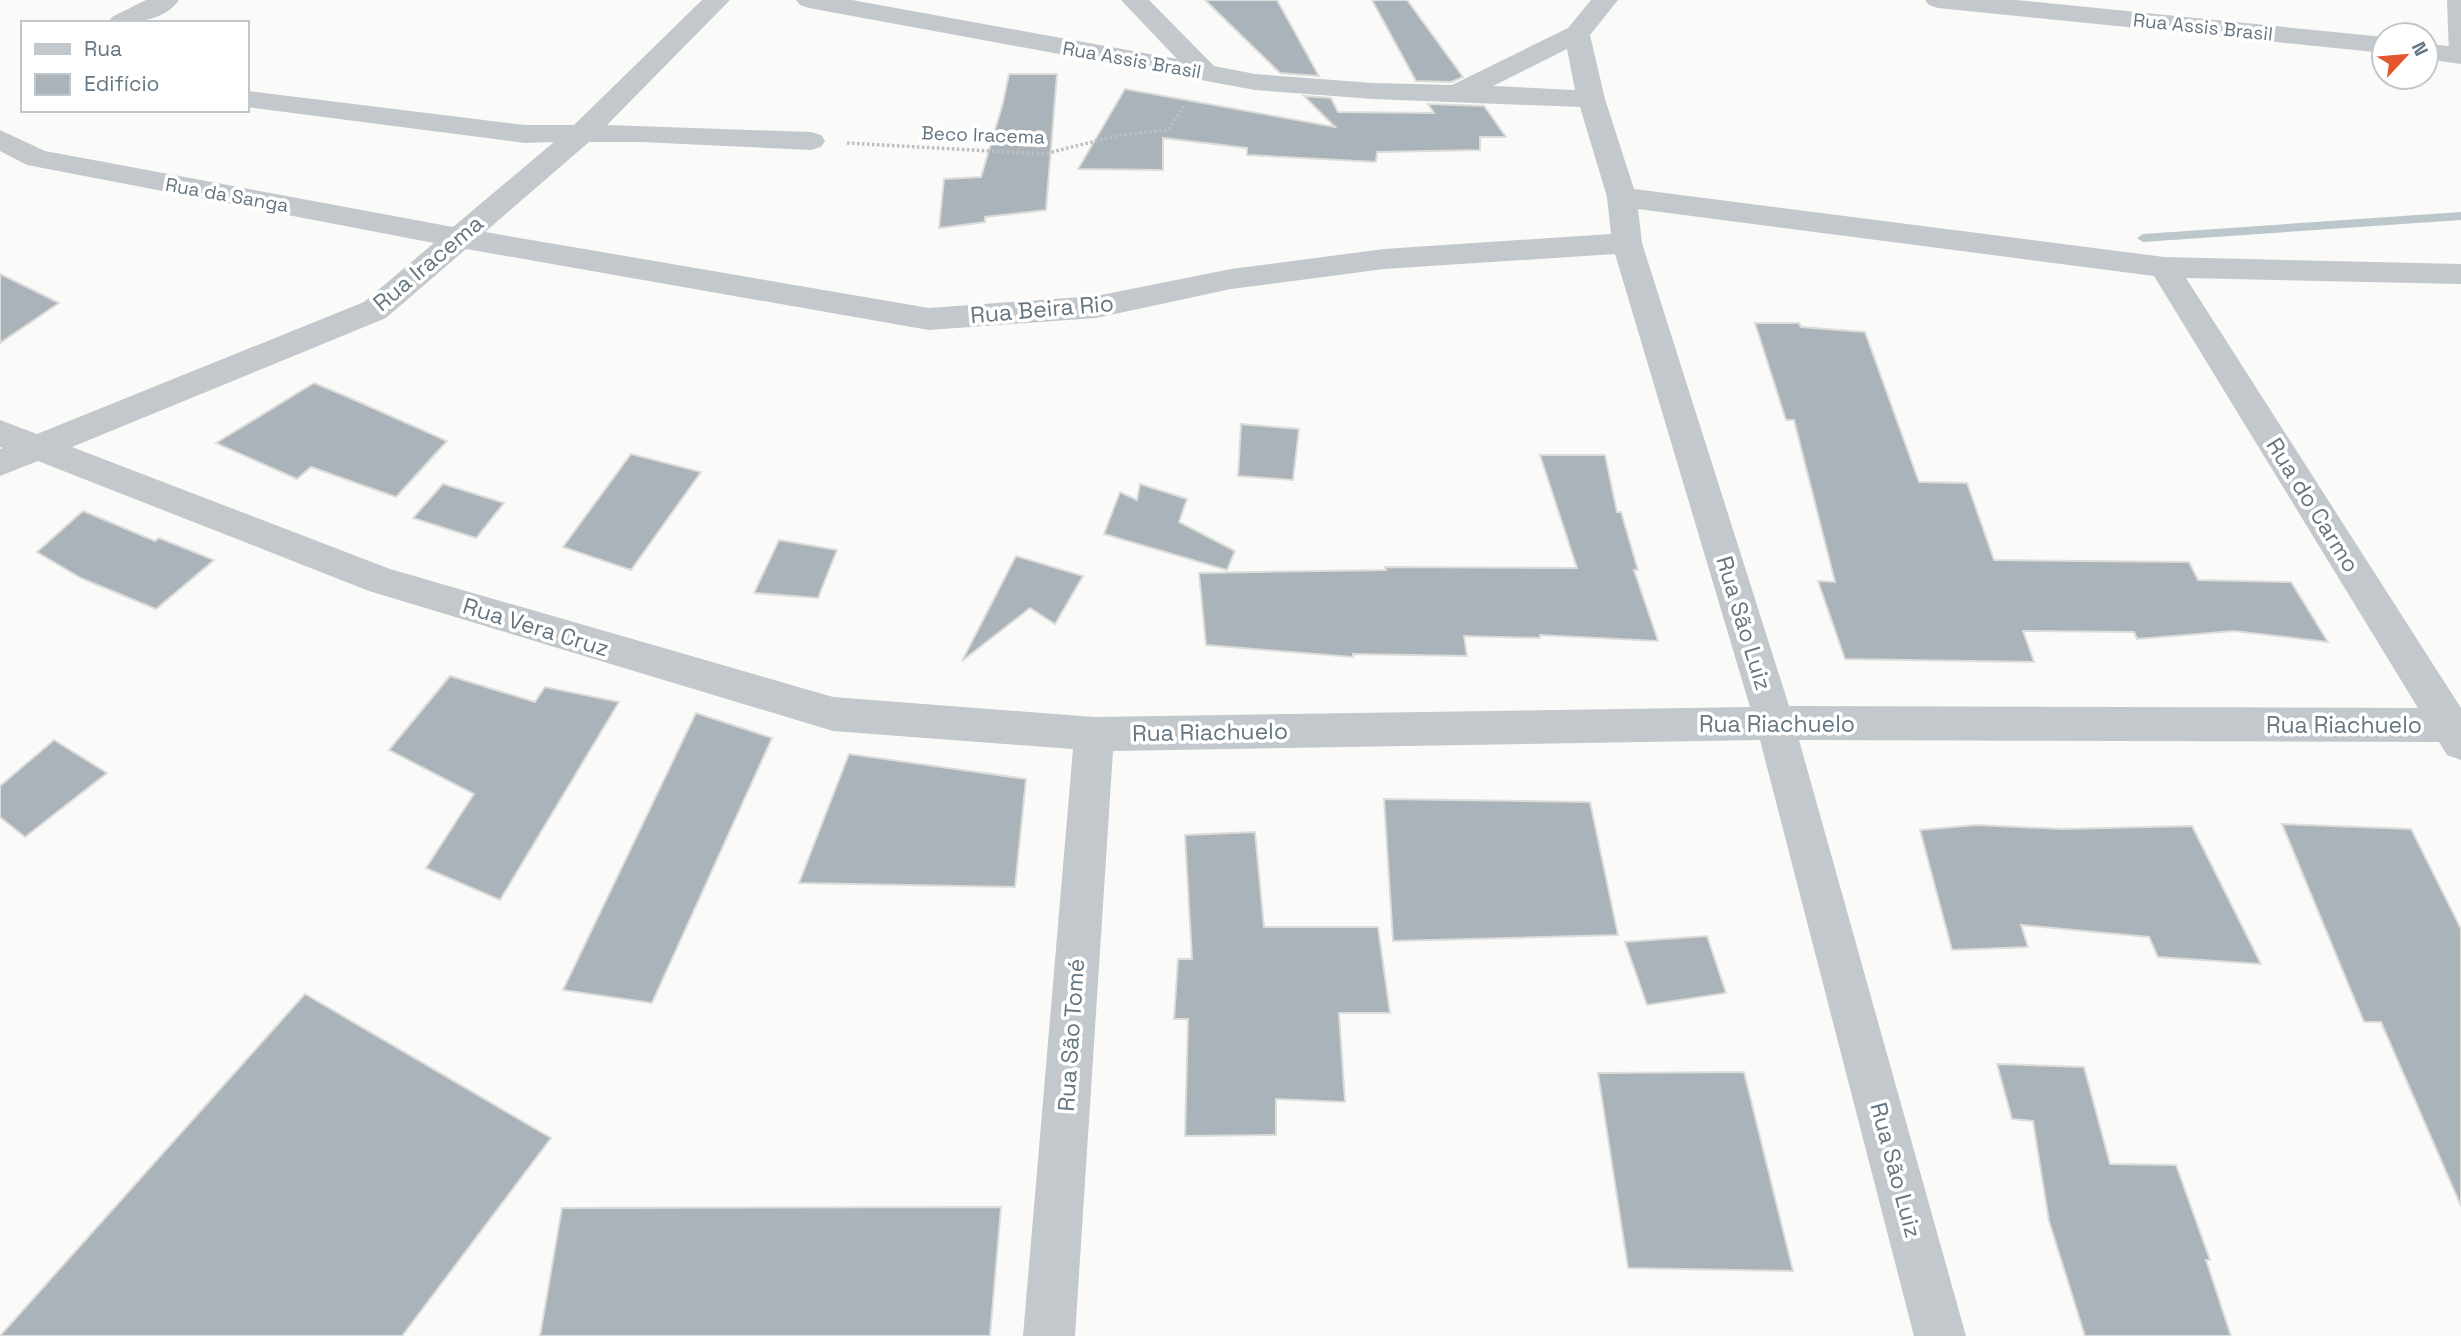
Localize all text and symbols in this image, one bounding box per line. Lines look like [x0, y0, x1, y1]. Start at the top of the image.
street label: Rua Assis Brasil [2132, 7, 2274, 47]
legend [21, 21, 248, 112]
north arrow [2370, 21, 2440, 91]
text: Rua [84, 35, 122, 62]
street label: Rua Assis Brasil [1061, 36, 1203, 84]
text: N [2406, 38, 2434, 60]
text: Edifício [84, 70, 160, 97]
street label: Beco Iracema [921, 120, 1045, 150]
street label: Rua da Sanga [163, 172, 291, 218]
street label: Rua Iracema [367, 208, 489, 318]
street label: Rua Beira Rio [969, 288, 1115, 330]
street label: Rua do Carmo [2260, 432, 2366, 578]
street label: Rua São Luiz [1709, 552, 1779, 694]
street label: Rua Vera Cruz [459, 591, 613, 663]
street label: Rua Riachuelo [1699, 709, 1855, 739]
street label: Rua Riachuelo [2266, 710, 2422, 740]
street label: Rua Riachuelo [1132, 716, 1288, 748]
street label: Rua São Tomé [1051, 958, 1091, 1112]
street label: Rua São Luiz [1864, 1099, 1928, 1241]

